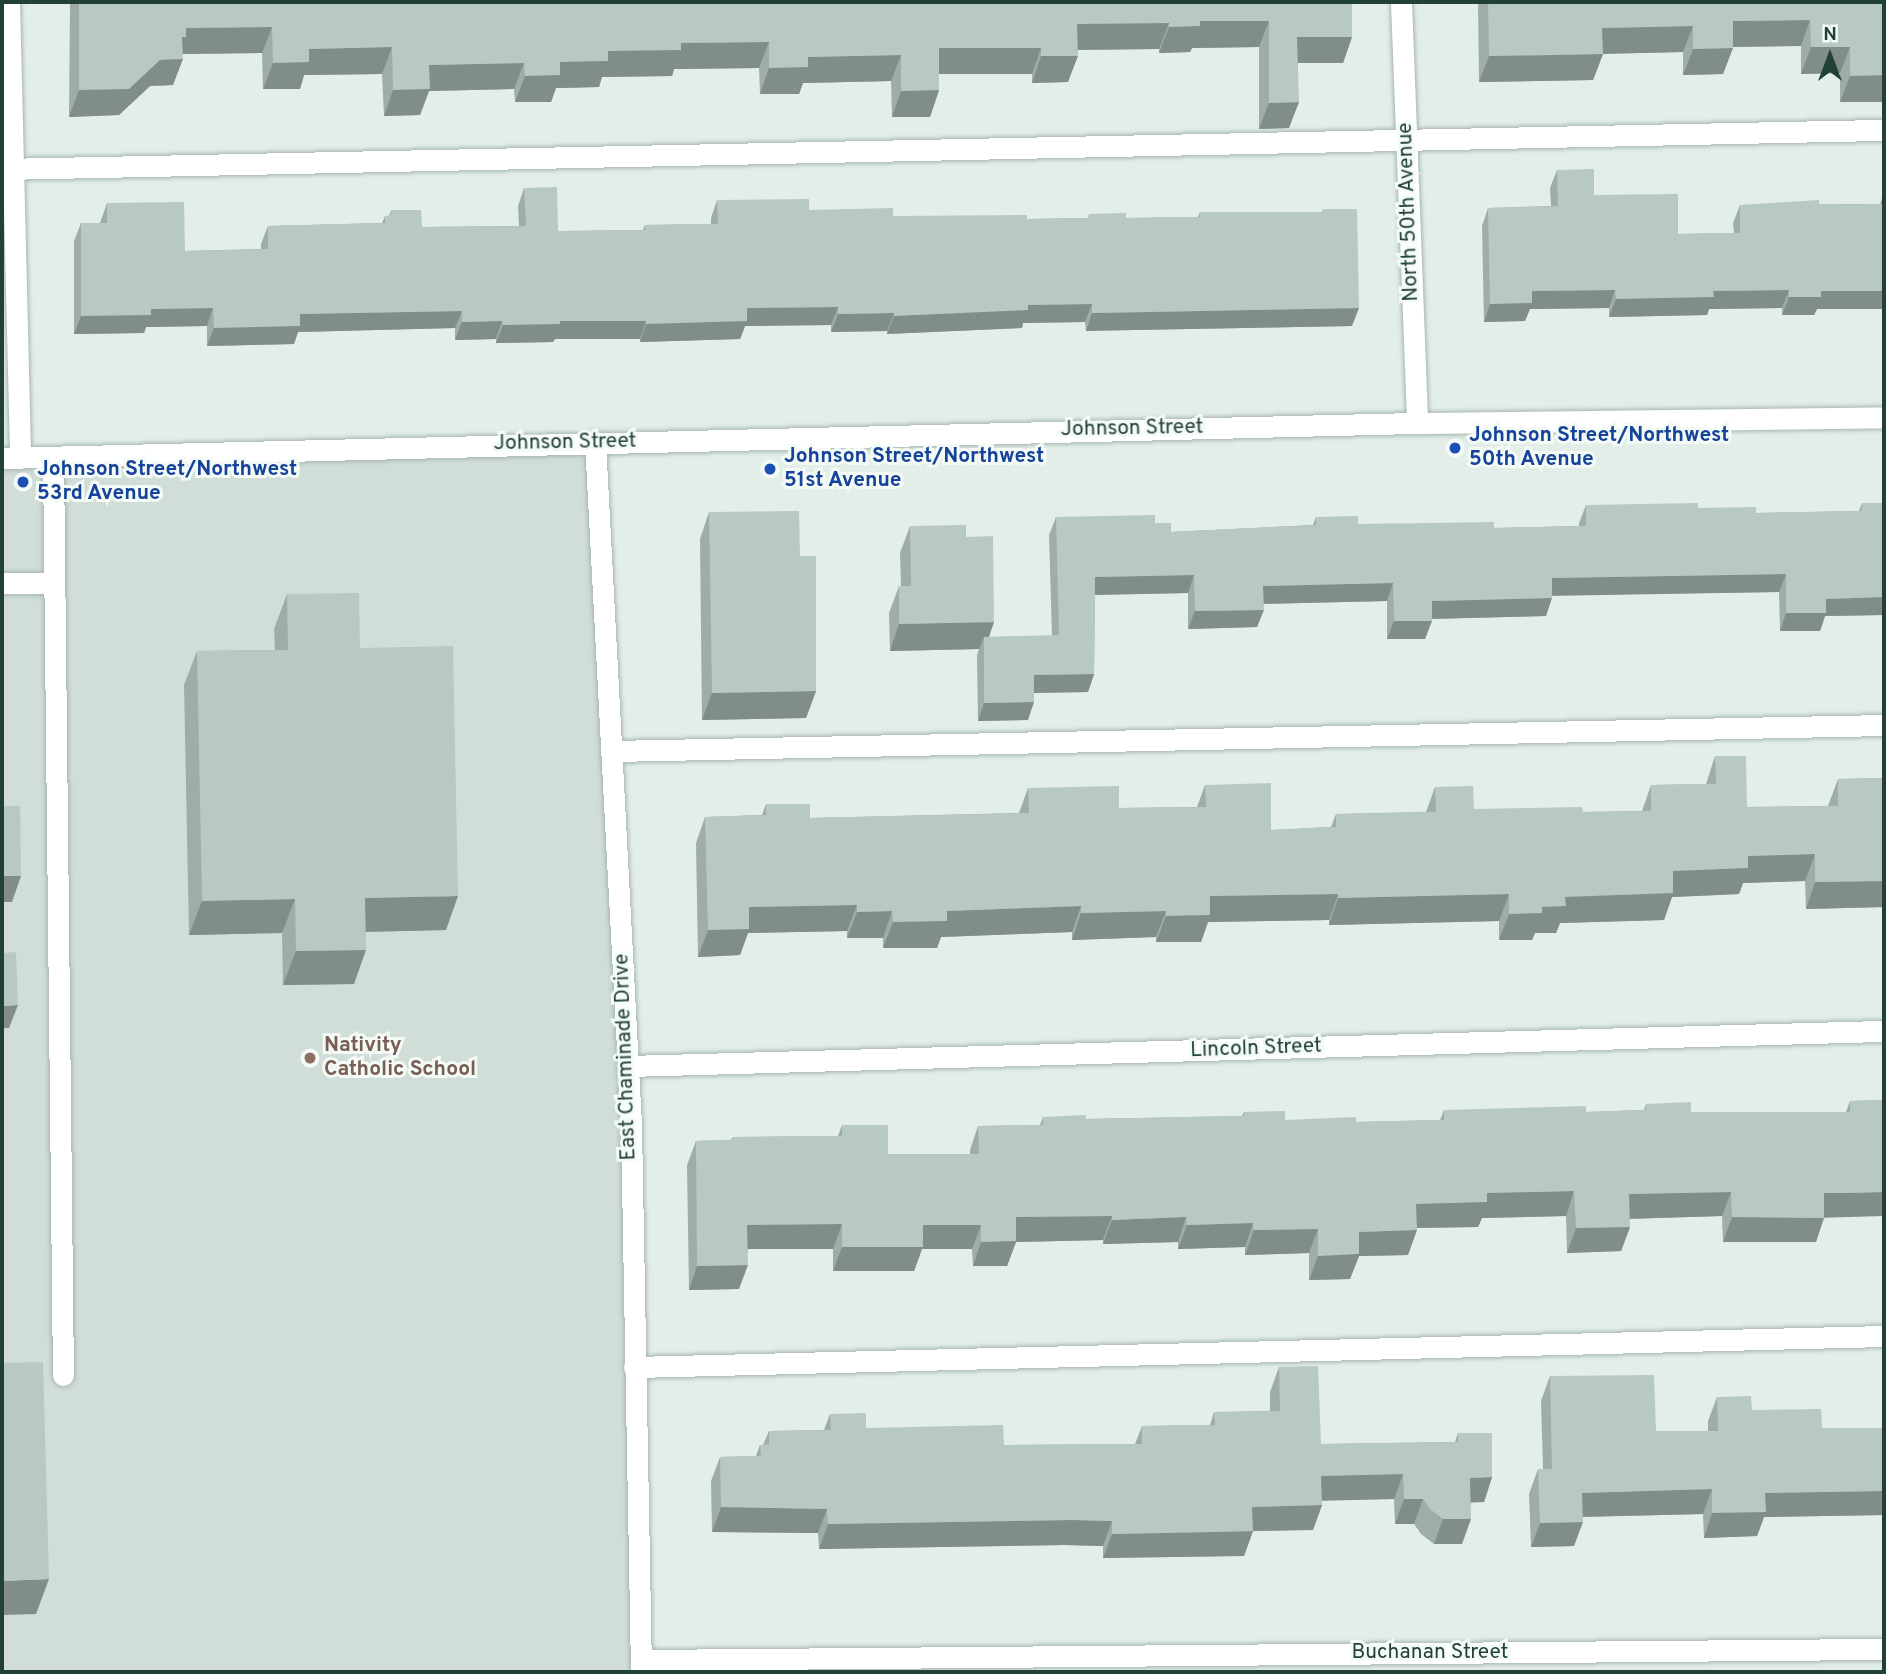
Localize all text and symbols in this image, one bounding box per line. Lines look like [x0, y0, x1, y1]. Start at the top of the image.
north arrow [1795, 21, 1865, 91]
text: N [1823, 23, 1837, 47]
street label: North 50th Avenue [1393, 121, 1425, 303]
street label: Johnson Street [1060, 415, 1204, 443]
place label: Johnson Street/Northwest 50th Avenue [1469, 423, 1729, 473]
street label: Johnson Street [493, 429, 637, 457]
marker: Johnson Street/Northwest 50th Avenue [1447, 440, 1463, 456]
place label: Johnson Street/Northwest 51st Avenue [784, 444, 1044, 494]
place label: Johnson Street/Northwest 53rd Avenue [37, 457, 297, 507]
marker: Johnson Street/Northwest 51st Avenue [762, 461, 778, 477]
marker: Johnson Street/Northwest 53rd Avenue [15, 474, 31, 490]
street label: East Chaminade Drive [610, 953, 642, 1161]
place label: Nativity Catholic School [324, 1033, 476, 1083]
street label: Lincoln Street [1190, 1034, 1322, 1064]
marker: Nativity Catholic School [302, 1050, 318, 1066]
street label: Buchanan Street [1351, 1640, 1509, 1666]

